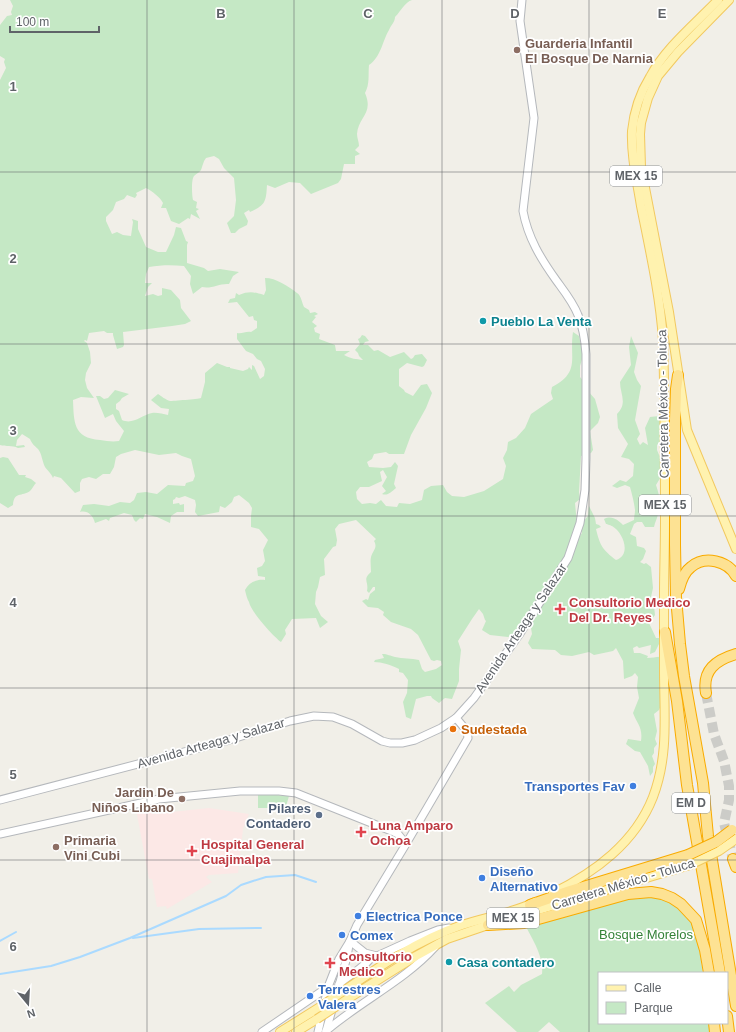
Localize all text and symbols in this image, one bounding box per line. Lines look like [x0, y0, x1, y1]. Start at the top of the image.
text: B [216, 6, 226, 21]
text: C [363, 6, 373, 21]
text: D [510, 6, 520, 21]
text: E [658, 6, 667, 21]
scale bar [10, 8, 99, 34]
text: 100 m [16, 15, 49, 29]
place label: Guarderia Infantil El Bosque De Narnia [525, 36, 654, 66]
marker: Guarderia Infantil El Bosque De Narnia [512, 45, 522, 55]
text: 1 [9, 79, 17, 94]
road number: MEX 15 [610, 166, 662, 186]
text: 2 [9, 251, 17, 266]
place label: Pueblo La Venta [491, 314, 592, 329]
marker: Pueblo La Venta [478, 316, 488, 326]
street label: Carretera México - Toluca [654, 329, 672, 478]
text: 3 [9, 423, 17, 438]
road number: MEX 15 [639, 495, 691, 515]
street label: Avenida Arteaga y Salazar [472, 560, 570, 696]
text: 4 [9, 595, 17, 610]
place label: Consultorio Medico Del Dr. Reyes [569, 595, 690, 625]
marker: Consultorio Medico Del Dr. Reyes [554, 603, 566, 615]
street label: Avenida Arteaga y Salazar [135, 715, 287, 771]
place label: Sudestada [461, 722, 528, 737]
marker: Sudestada [448, 724, 458, 734]
text: 5 [9, 767, 17, 782]
place label: Transportes Fav [525, 779, 626, 794]
marker: Transportes Fav [628, 781, 638, 791]
place label: Jardin De Niños Libano [92, 785, 174, 815]
road number: EM D [672, 793, 710, 813]
marker: Jardin De Niños Libano [177, 794, 187, 804]
place label: Pilares Contadero [246, 801, 311, 831]
marker: Pilares Contadero [314, 810, 324, 820]
place label: Luna Amparo Ochoa [370, 818, 453, 848]
marker: Luna Amparo Ochoa [355, 826, 367, 838]
place label: Primaria Vini Cubi [64, 833, 120, 863]
place label: Hospital General Cuajimalpa [201, 837, 304, 867]
marker: Primaria Vini Cubi [51, 842, 61, 852]
marker: Hospital General Cuajimalpa [186, 845, 198, 857]
street label: Carretera México - Toluca [550, 855, 697, 913]
place label: Diseño Alternativo [490, 864, 558, 894]
marker: Diseño Alternativo [477, 873, 487, 883]
road number: MEX 15 [487, 908, 539, 928]
place label: Electrica Ponce [366, 909, 463, 924]
marker: Electrica Ponce [353, 911, 363, 921]
park label: Bosque Morelos [599, 927, 693, 942]
place label: Comex [350, 928, 394, 943]
marker: Comex [337, 930, 347, 940]
text: 6 [9, 939, 17, 954]
place label: Consultorio Medico [339, 949, 412, 979]
place label: Casa contadero [457, 955, 555, 970]
marker: Consultorio Medico [324, 957, 336, 969]
marker: Casa contadero [444, 957, 454, 967]
legend [598, 972, 728, 1024]
text: Calle [634, 981, 662, 995]
place label: Terrestres Valera [318, 982, 381, 1012]
north arrow [8, 984, 48, 1024]
marker: Terrestres Valera [305, 991, 315, 1001]
text: Parque [634, 1001, 673, 1015]
text: N [25, 1007, 37, 1020]

